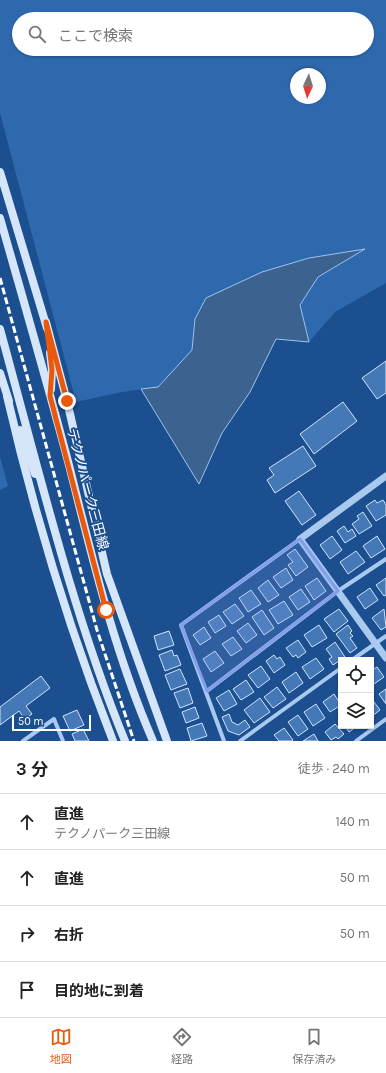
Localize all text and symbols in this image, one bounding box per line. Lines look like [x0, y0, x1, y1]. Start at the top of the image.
search box [12, 12, 374, 56]
icon: search [26, 23, 48, 45]
text: ここで検索 [58, 27, 133, 45]
north arrow [290, 68, 326, 104]
route end [58, 392, 76, 410]
street label: テクノパーク三田線 [63, 426, 112, 552]
route start [97, 601, 115, 619]
map controls [338, 657, 374, 729]
button: locate [338, 657, 374, 693]
button: layers [338, 693, 374, 729]
scale bar [12, 713, 91, 732]
text: 50 m [18, 715, 44, 728]
text: 3 分 [16, 759, 48, 779]
text: 徒歩 · 240 m [298, 761, 370, 776]
text: 直進 [54, 805, 84, 823]
icon: ahead [16, 811, 38, 833]
text: 140 m [335, 814, 370, 829]
text: テクノパーク三田線 [54, 826, 170, 841]
icon: ahead [16, 867, 38, 889]
text: 直進 [54, 870, 84, 888]
text: 50 m [340, 870, 370, 885]
icon: right [16, 923, 38, 945]
text: 右折 [54, 926, 84, 944]
text: 50 m [340, 926, 370, 941]
icon: arrive [16, 979, 38, 1001]
text: 目的地に到着 [54, 982, 144, 1000]
tab: 地図 [50, 1026, 72, 1066]
tab: 経路 [171, 1026, 193, 1066]
tab: 保存済み [292, 1026, 336, 1066]

